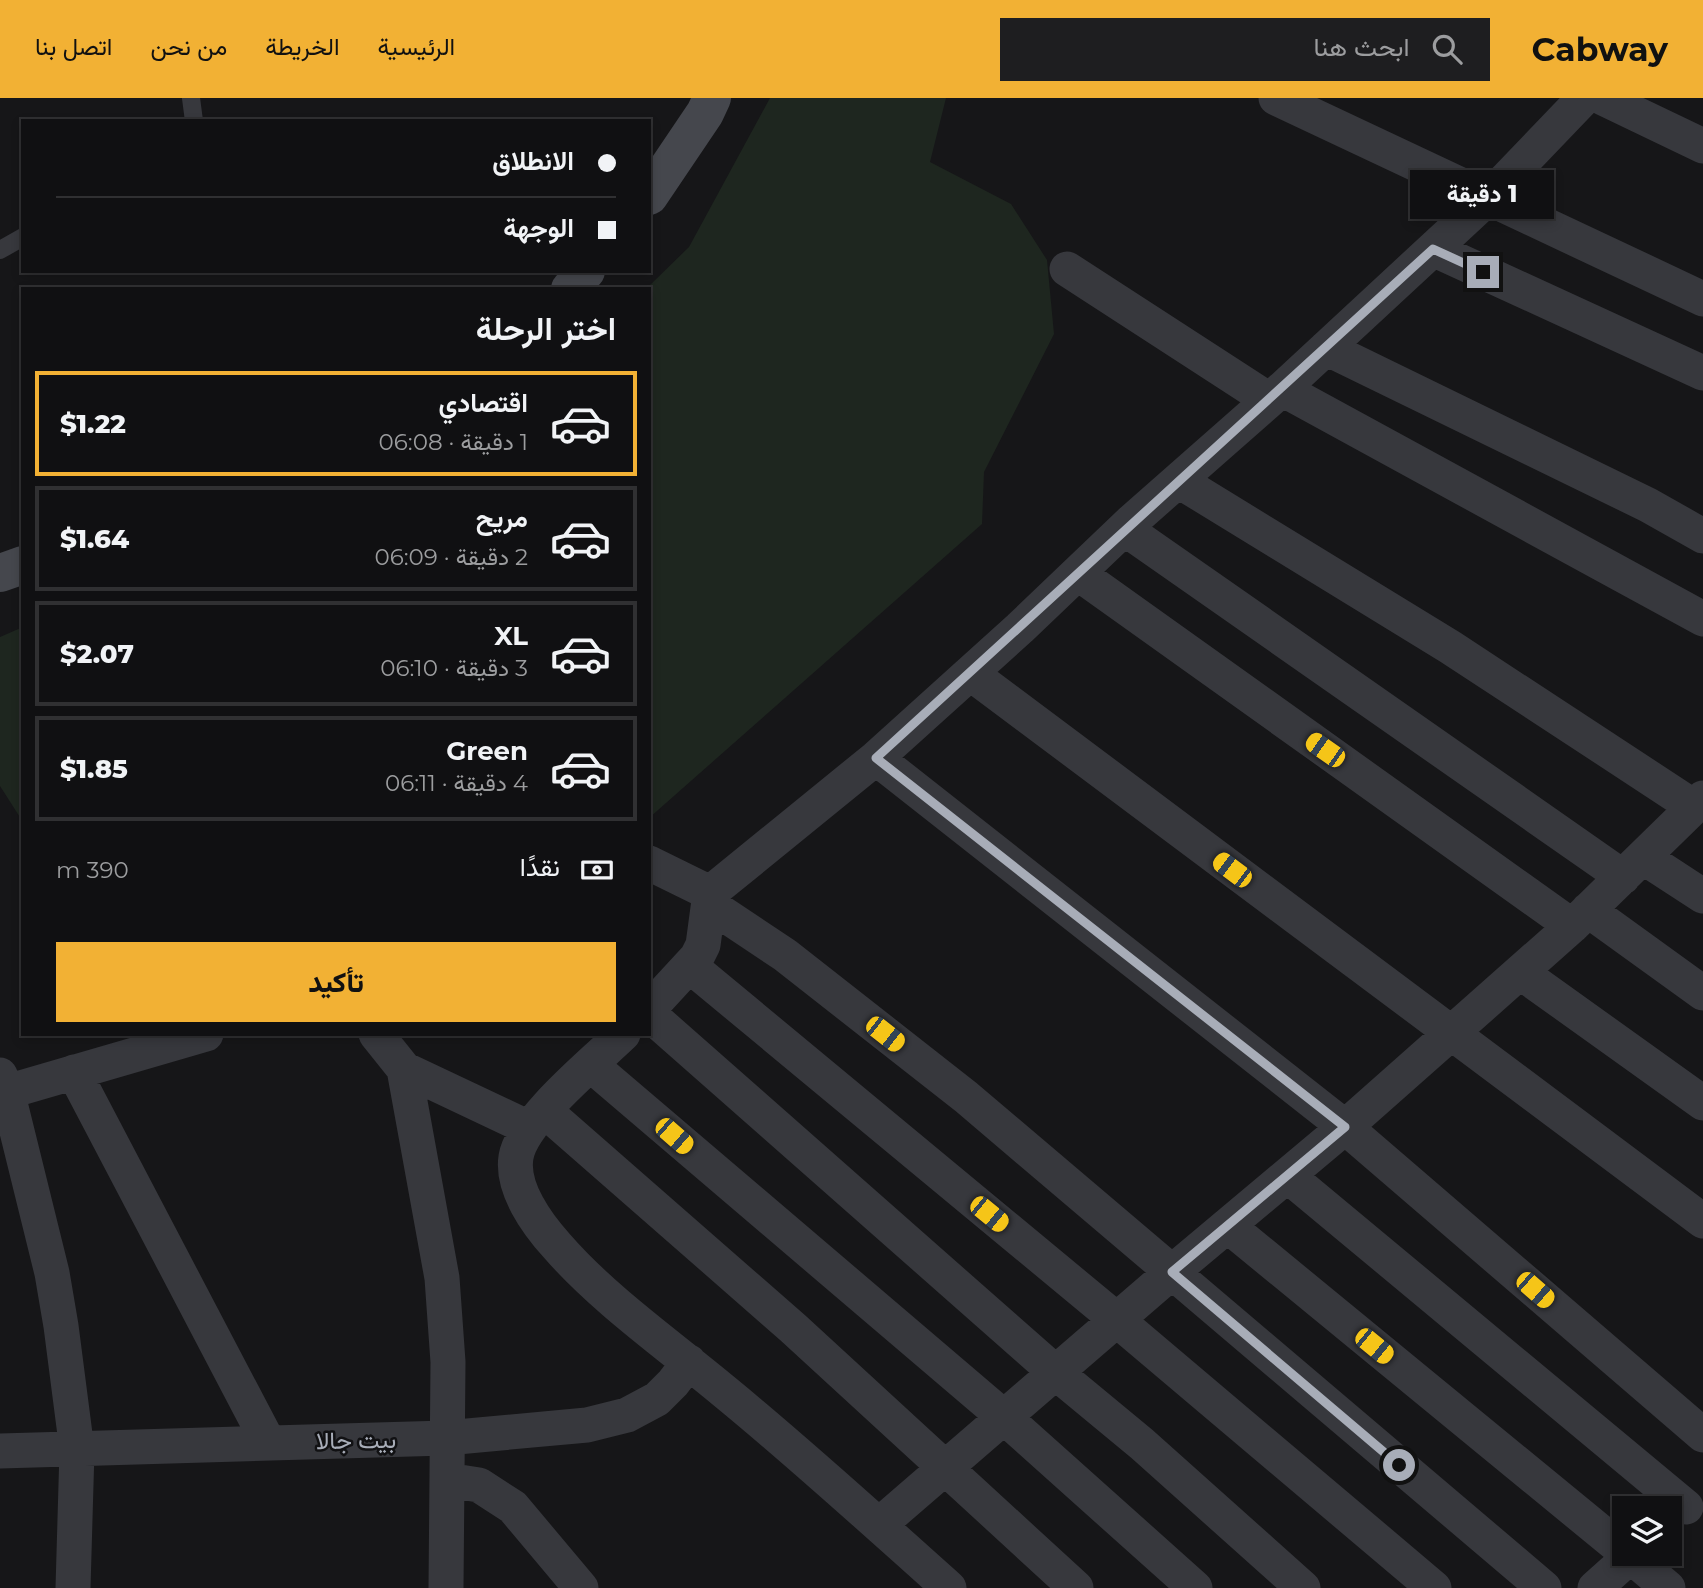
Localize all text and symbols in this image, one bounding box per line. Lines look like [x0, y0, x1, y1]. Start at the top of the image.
search box [1000, 18, 1490, 81]
text: Cabway [1532, 29, 1668, 69]
icon: search [1428, 30, 1466, 68]
text: ابحث هنا [1314, 31, 1410, 63]
text: اتصل بنا [35, 32, 112, 61]
text: من نحن [150, 32, 227, 61]
text: الخريطة [265, 32, 340, 61]
text: الرئيسية [378, 32, 455, 61]
text: الانطلاق [492, 145, 574, 177]
callout: 1 دقيقة [1411, 170, 1555, 220]
text: 1 دقيقة [1447, 180, 1517, 208]
text: الوجهة [503, 212, 574, 244]
route end [1467, 256, 1499, 288]
text: اختر الرحلة [476, 309, 616, 348]
text: اقتصادي [439, 387, 528, 419]
icon: car [549, 392, 612, 455]
text: $1.22 [60, 408, 126, 440]
text: 1 دقيقة · 06:08 [379, 428, 528, 456]
text: مريح [476, 502, 528, 534]
icon: car [549, 507, 612, 570]
text: $1.64 [60, 523, 129, 555]
text: 2 دقيقة · 06:09 [374, 543, 528, 571]
text: XL [494, 620, 528, 652]
icon: car [549, 622, 612, 685]
text: $2.07 [60, 638, 134, 670]
text: 3 دقيقة · 06:10 [380, 654, 528, 682]
car [1302, 729, 1349, 771]
text: Green [446, 735, 528, 767]
icon: car [549, 737, 612, 800]
text: $1.85 [60, 753, 128, 785]
text: 4 دقيقة · 06:11 [385, 769, 528, 797]
car [1209, 849, 1256, 891]
text: نقدًا [520, 851, 560, 883]
icon: cash [578, 851, 616, 889]
text: 390 m [56, 856, 129, 884]
button: تأكيد [56, 942, 616, 1022]
car [862, 1013, 909, 1055]
car [652, 1114, 697, 1158]
car [967, 1193, 1012, 1235]
car [1513, 1268, 1558, 1312]
car [1352, 1325, 1397, 1367]
street label: بيت جالا [316, 1425, 396, 1455]
route start [1383, 1449, 1415, 1481]
map controls [1612, 1496, 1682, 1566]
button: layers [1612, 1496, 1682, 1566]

